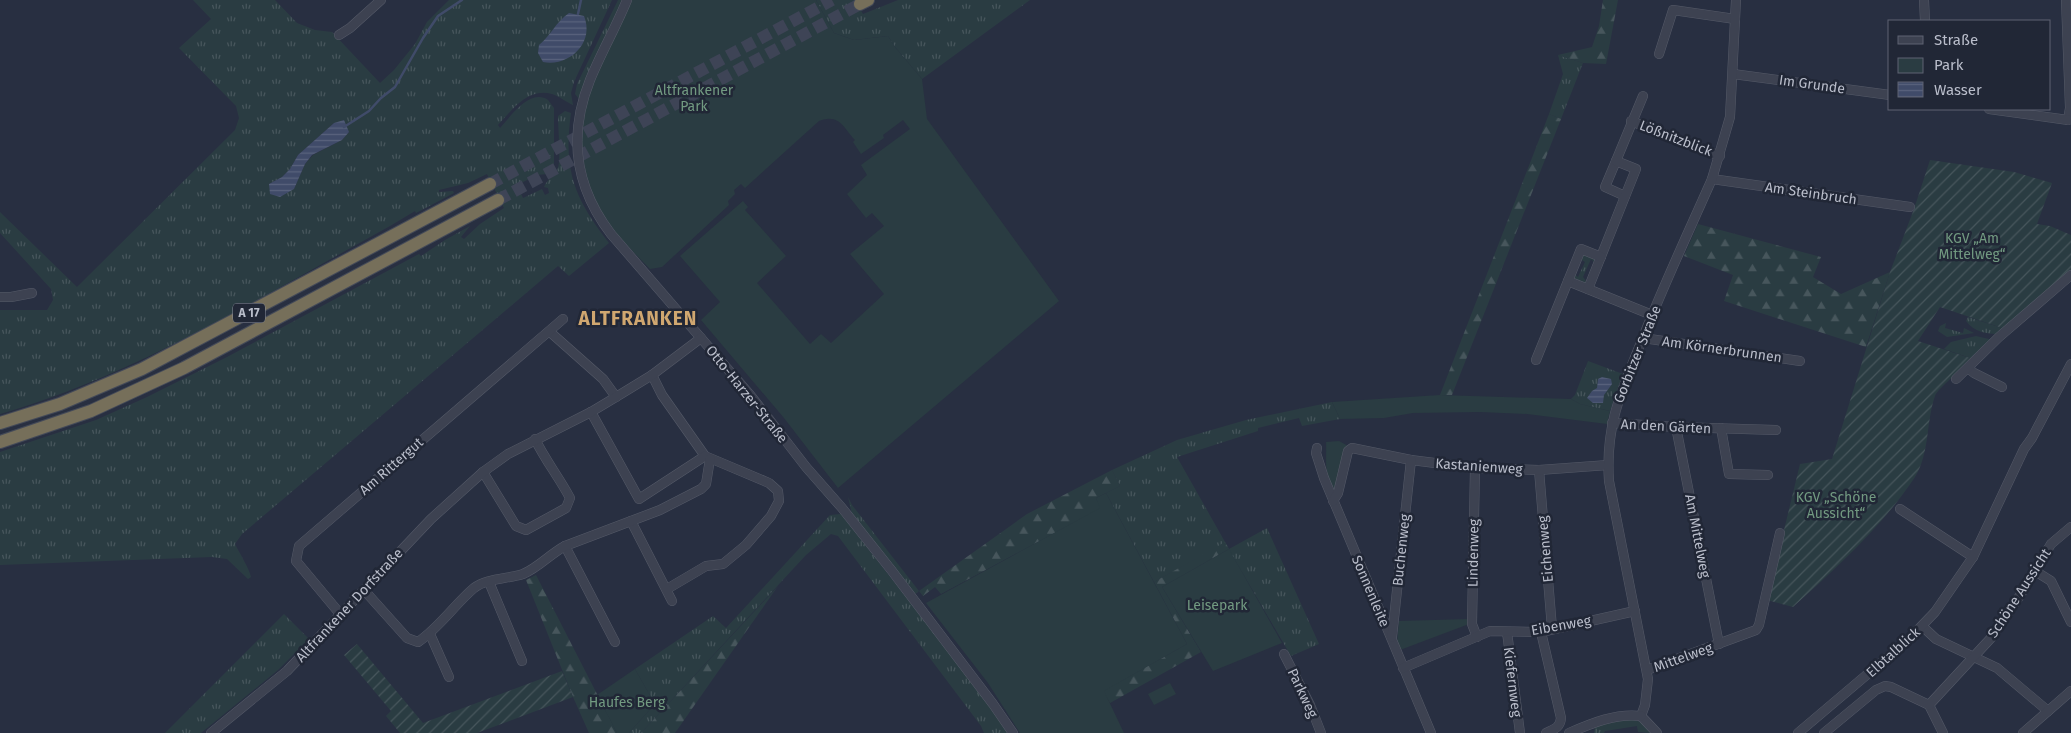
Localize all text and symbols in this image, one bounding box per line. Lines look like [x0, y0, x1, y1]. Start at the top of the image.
legend [1888, 20, 2051, 110]
text: Straße [1934, 31, 1978, 49]
text: Park [1934, 56, 1964, 74]
street label: Im Grunde [1778, 71, 1846, 98]
text: Wasser [1934, 81, 1982, 99]
park label: Altfrankener Park [655, 82, 734, 115]
street label: Lößnitzblick [1637, 117, 1715, 160]
street label: Am Steinbruch [1764, 179, 1858, 208]
park label: KGV „Am Mittelweg“ [1938, 230, 2006, 263]
street label: Gorbitzer Straße [1610, 303, 1665, 405]
road number: A 17 [233, 304, 265, 322]
district label: ALTFRANKEN [578, 307, 697, 330]
street label: Am Körnerbrunnen [1661, 333, 1783, 366]
street label: Otto-Harzer-Straße [702, 342, 791, 447]
street label: An den Gärten [1620, 416, 1712, 437]
street label: Am Rittergut [356, 433, 428, 499]
street label: Kastanienweg [1435, 455, 1524, 478]
park label: KGV „Schöne Aussicht“ [1796, 489, 1876, 522]
street label: Am Mittelweg [1681, 493, 1714, 580]
street label: Buchenweg [1389, 512, 1414, 587]
street label: Eichenweg [1534, 514, 1557, 583]
street label: Lindenweg [1464, 518, 1483, 587]
street label: Altfrankener Dorfstraße [292, 545, 407, 666]
street label: Schöne Aussicht [1984, 545, 2055, 641]
street label: Sonnenleite [1348, 553, 1393, 630]
park label: Leisepark [1187, 597, 1248, 614]
street label: Eibenweg [1530, 612, 1593, 639]
street label: Elbtalblick [1863, 623, 1924, 681]
street label: Mittelweg [1651, 639, 1716, 676]
street label: Kiefernweg [1500, 646, 1525, 719]
street label: Parkweg [1284, 666, 1322, 721]
park label: Haufes Berg [589, 694, 666, 711]

